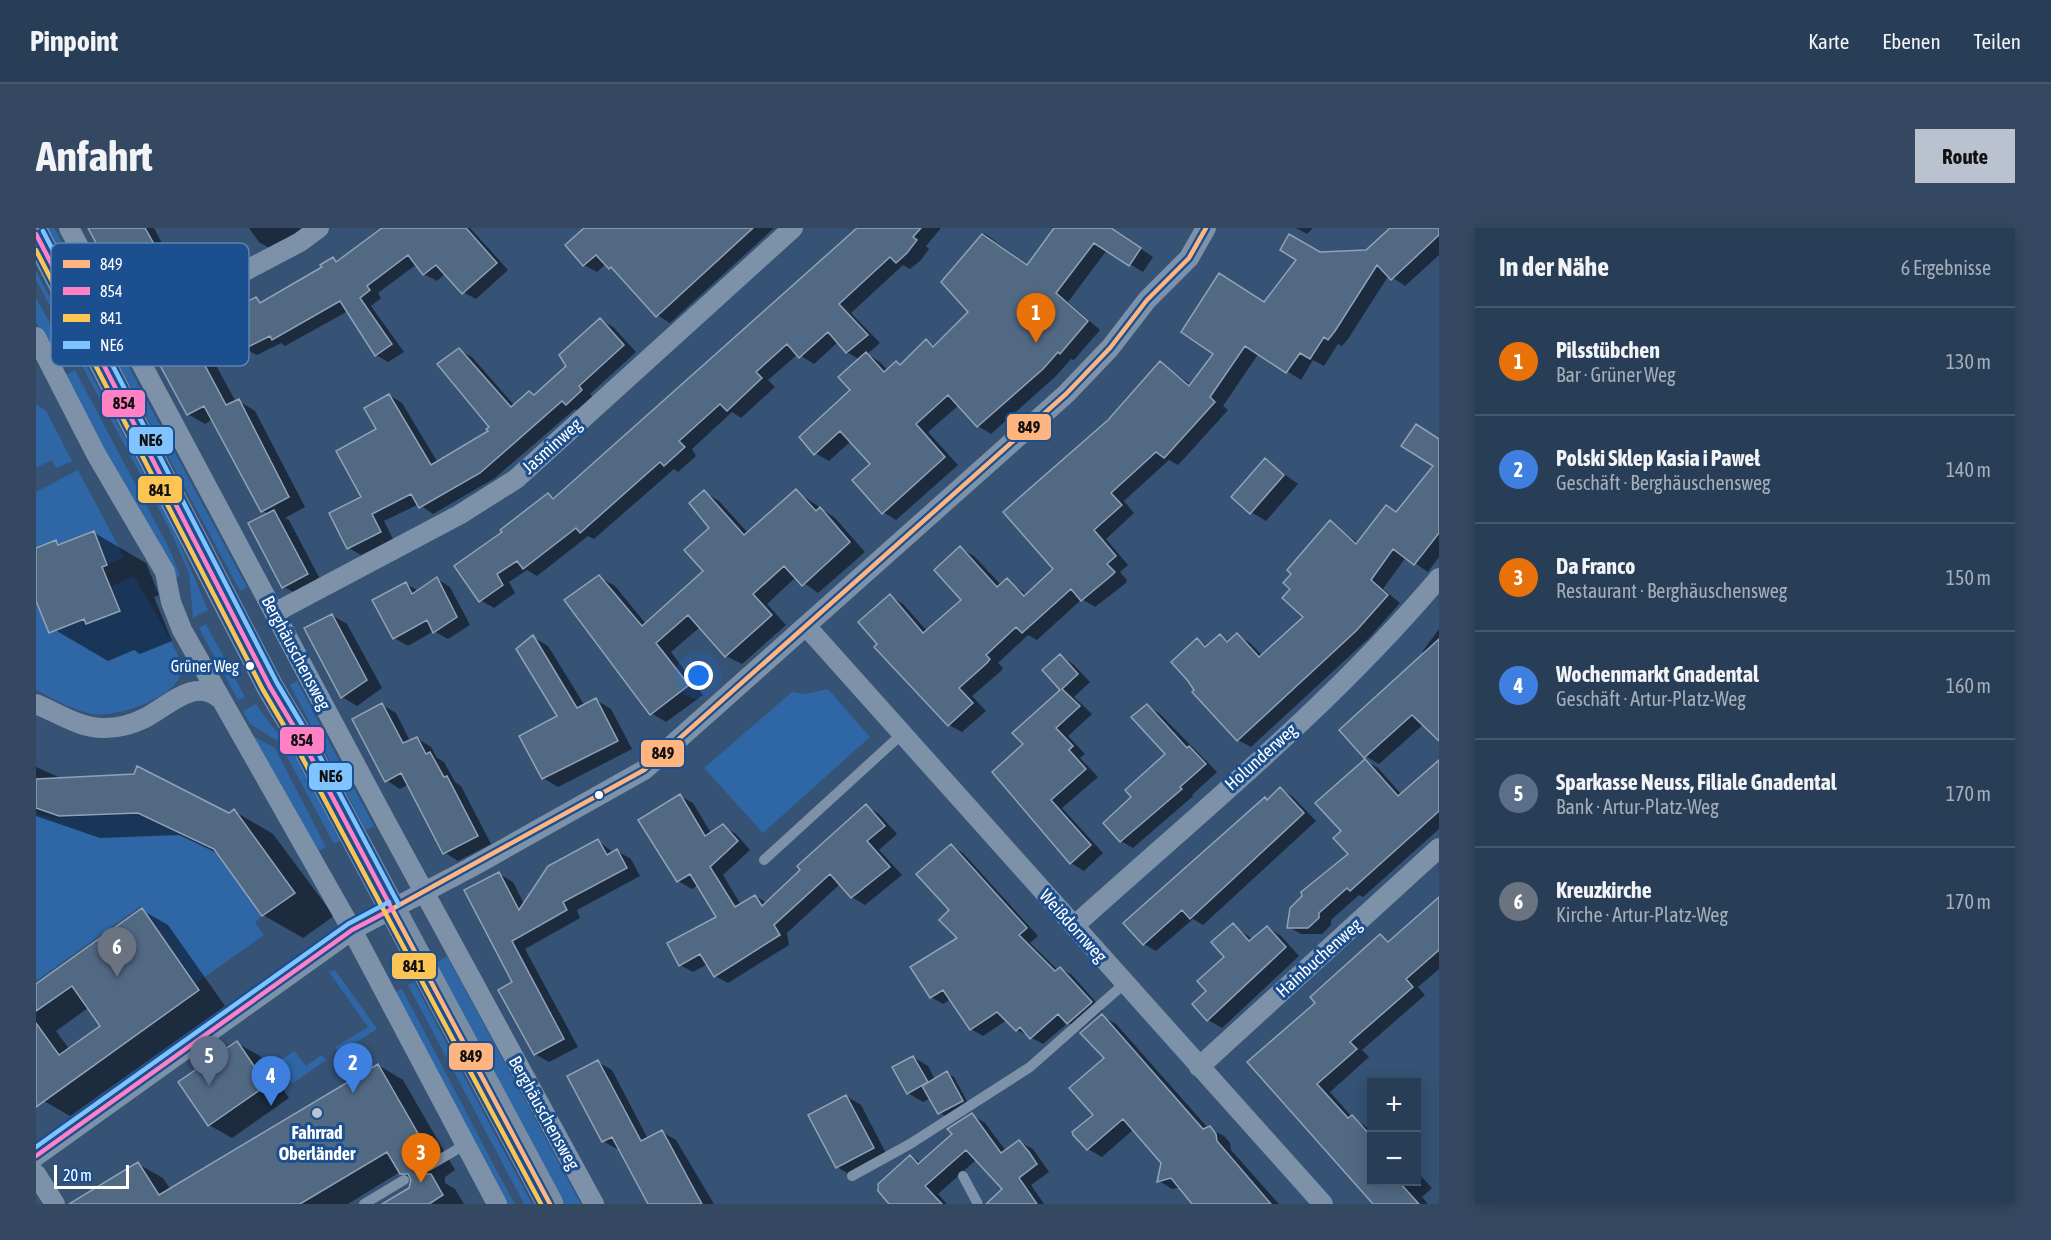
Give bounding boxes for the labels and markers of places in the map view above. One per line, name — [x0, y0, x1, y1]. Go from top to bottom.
pin: 1 — [1016, 294, 1056, 343]
place label: Grüner Weg — [171, 657, 239, 676]
marker: Grüner Weg — [244, 660, 256, 672]
unlabelled marker — [593, 789, 605, 801]
pin: 6 — [98, 928, 136, 977]
pin: 5 — [190, 1036, 228, 1086]
pin: 2 — [334, 1044, 372, 1093]
pin: 4 — [252, 1056, 290, 1106]
marker: Fahrrad Oberländer — [310, 1106, 324, 1120]
place label: Fahrrad Oberländer — [279, 1122, 356, 1164]
pin: 3 — [402, 1134, 440, 1183]

